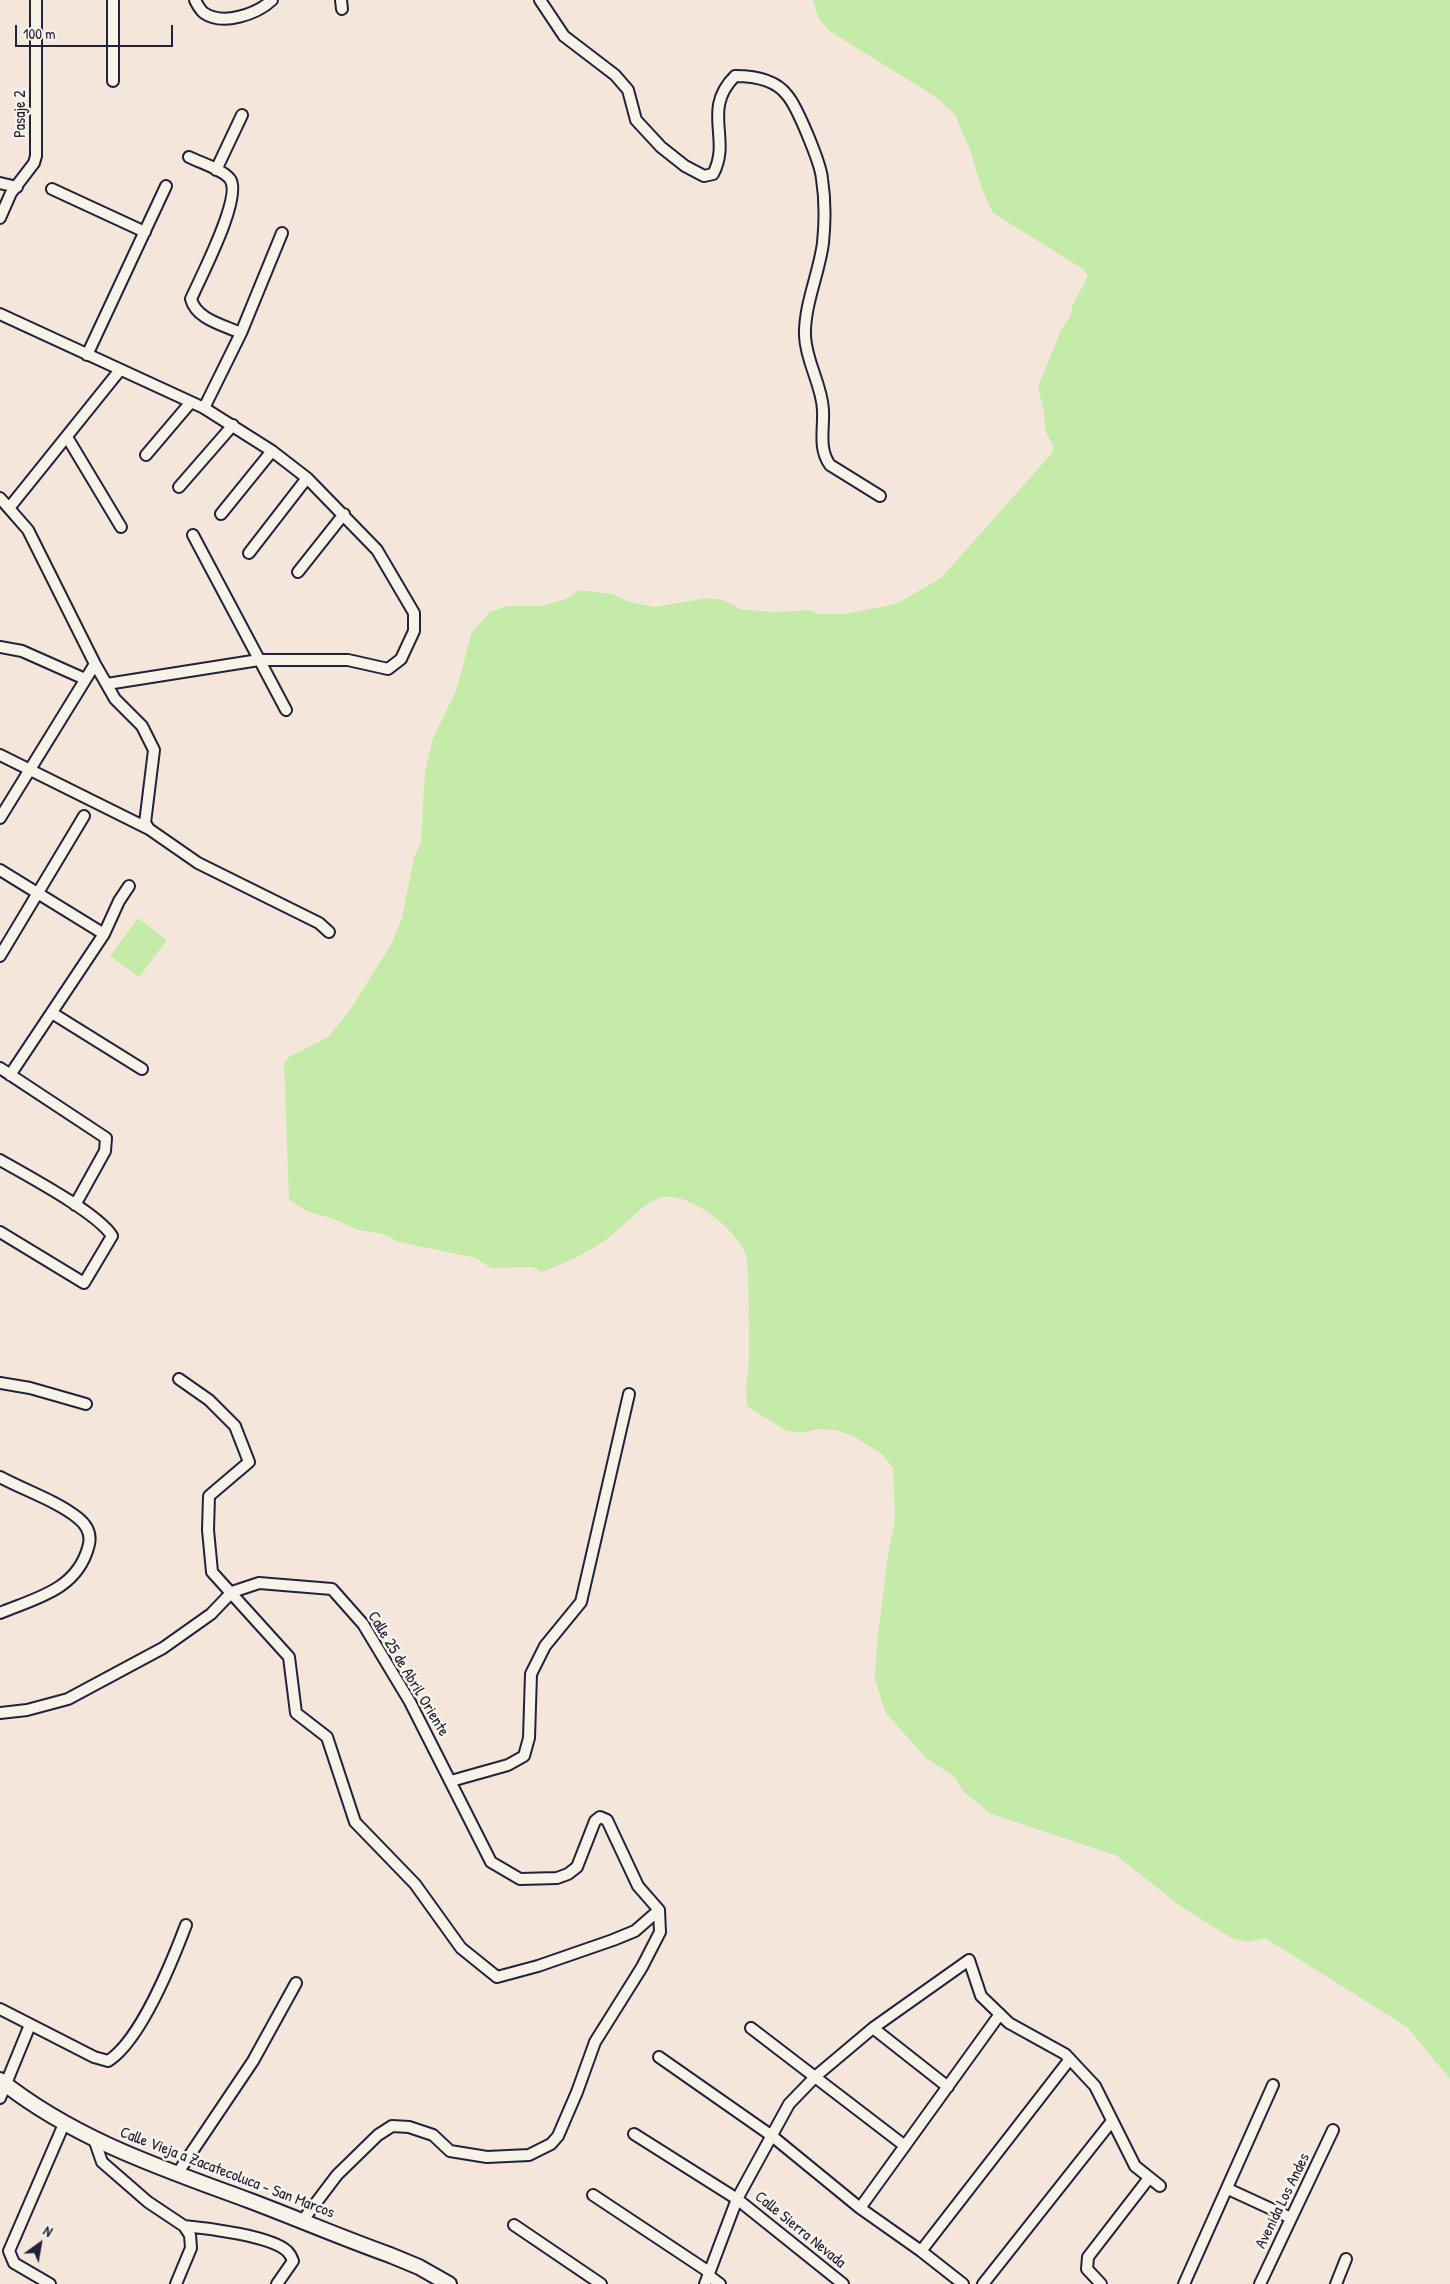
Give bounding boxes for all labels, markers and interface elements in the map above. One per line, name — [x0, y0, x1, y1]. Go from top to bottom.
scale bar — [18, 15, 175, 47]
text: 100 m — [23, 23, 56, 44]
street label: Pasaje 2 — [11, 90, 31, 138]
street label: Calle 25 de Abril Oriente — [363, 1608, 453, 1740]
street label: Calle Vieja a Zacatecoluca - San Marcos — [117, 2123, 337, 2223]
street label: Avenida Los Andes — [1252, 2150, 1314, 2252]
street label: Calle Sierra Nevada — [751, 2187, 849, 2273]
north arrow — [15, 2219, 65, 2269]
text: N — [40, 2221, 56, 2241]

